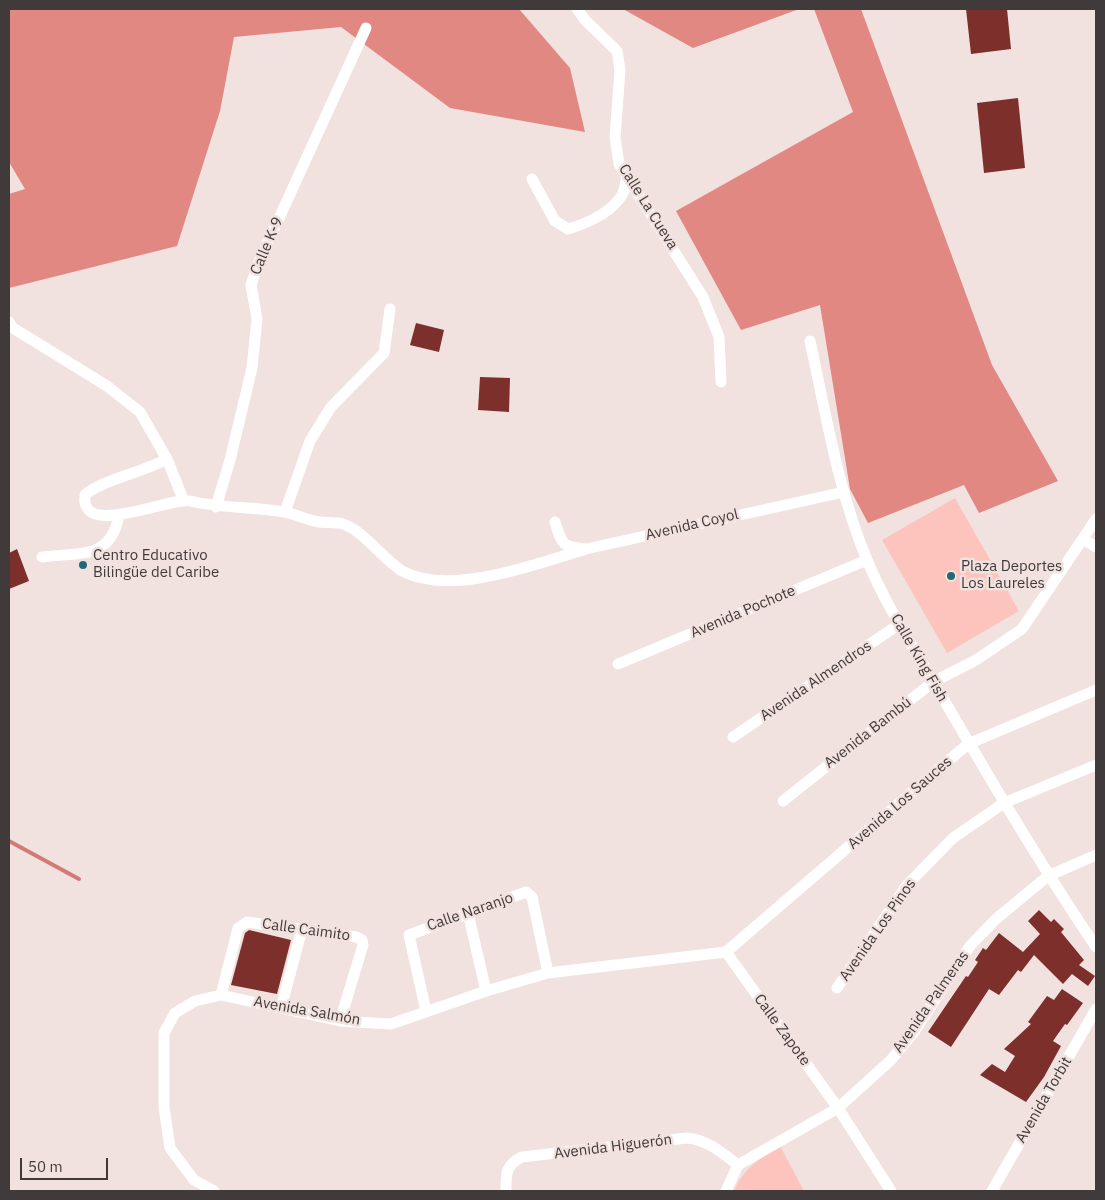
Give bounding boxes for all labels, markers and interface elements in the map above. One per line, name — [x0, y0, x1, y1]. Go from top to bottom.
street label: Calle La Cueva — [615, 161, 681, 253]
street label: Calle K-9 — [247, 214, 287, 278]
street label: Avenida Coyol — [644, 506, 740, 544]
place label: Centro Educativo Bilingüe del Caribe — [93, 547, 219, 582]
place label: Plaza Deportes Los Laureles — [961, 558, 1062, 593]
marker: Centro Educativo Bilingüe del Caribe — [77, 559, 89, 571]
marker: Plaza Deportes Los Laureles — [945, 570, 957, 582]
street label: Avenida Pochote — [688, 582, 798, 642]
street label: Calle King Fish — [887, 611, 951, 705]
street label: Avenida Almendros — [757, 637, 875, 725]
street label: Avenida Bambú — [821, 693, 915, 773]
street label: Avenida Los Sauces — [844, 753, 956, 853]
street label: Avenida Los Pinos — [836, 875, 920, 985]
street label: Calle Naranjo — [425, 889, 515, 935]
street label: Calle Caimito — [261, 915, 351, 945]
street label: Avenida Palmeras — [889, 948, 973, 1056]
street label: Calle Zapote — [750, 991, 814, 1069]
street label: Avenida Salmón — [252, 993, 362, 1029]
street label: Avenida Torbit — [1012, 1054, 1076, 1146]
street label: Avenida Higuerón — [553, 1131, 673, 1163]
scale bar — [22, 1148, 110, 1180]
text: 50 m — [28, 1157, 63, 1176]

